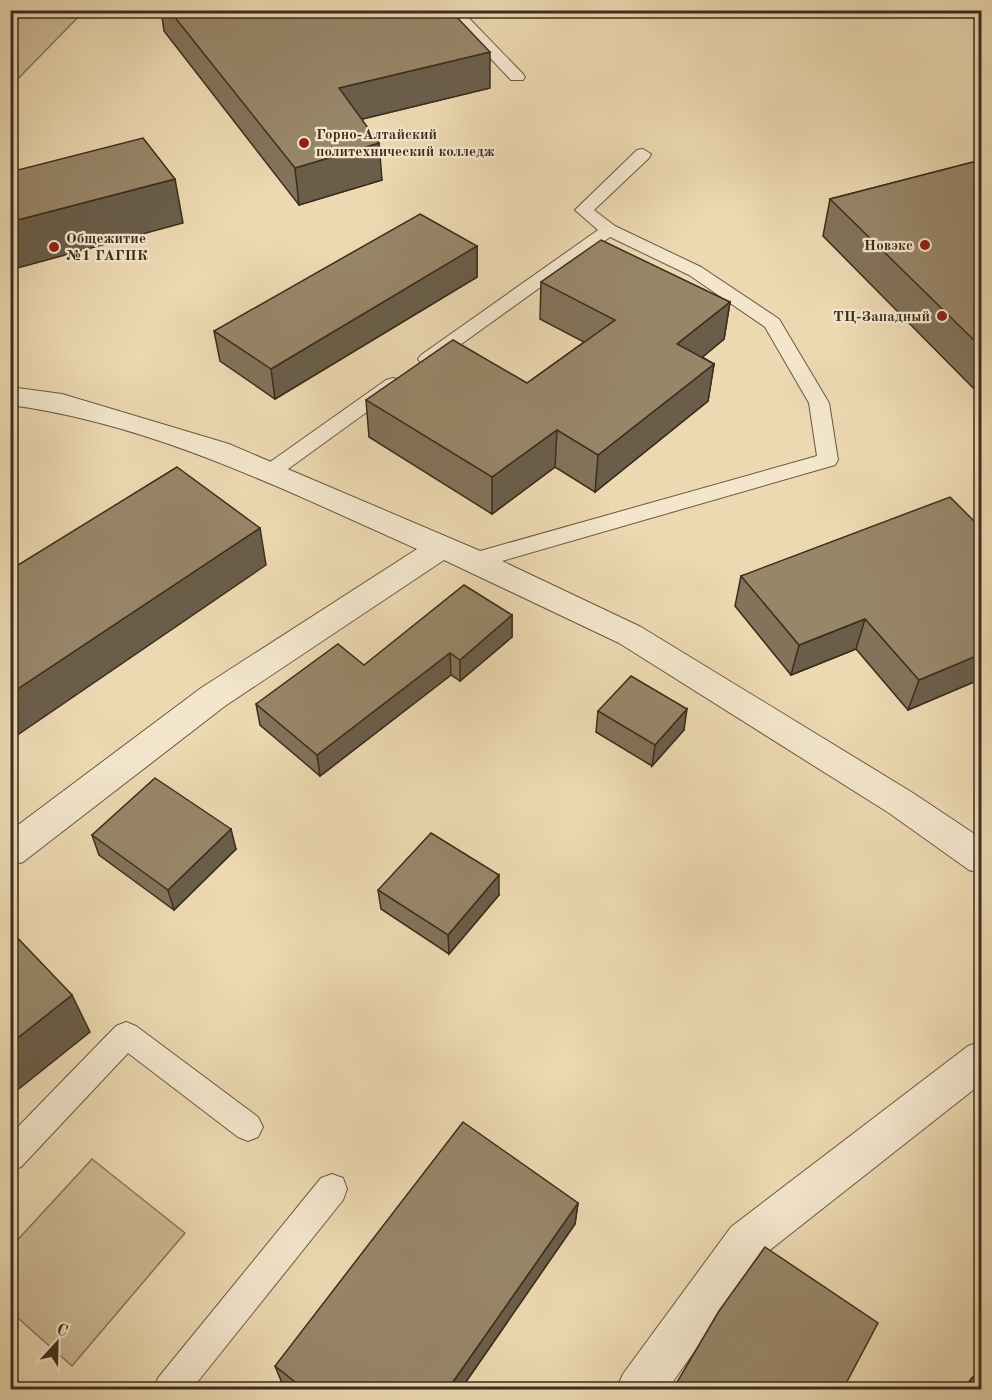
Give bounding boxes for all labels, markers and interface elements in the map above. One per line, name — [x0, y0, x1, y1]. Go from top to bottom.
place label: Горно-Алтайский политехнический колледж — [316, 128, 495, 160]
marker: Горно-Алтайский политехнический колледж — [297, 136, 311, 150]
place label: Общежитие №1 ГАГПК — [66, 232, 148, 264]
marker: Новэкс — [918, 238, 932, 252]
place label: Новэкс — [864, 239, 913, 254]
marker: Общежитие №1 ГАГПК — [47, 240, 61, 254]
marker: ТЦ-Западный — [935, 309, 949, 323]
place label: ТЦ-Западный — [833, 310, 930, 325]
north arrow — [27, 1313, 87, 1373]
text: С — [54, 1322, 70, 1340]

